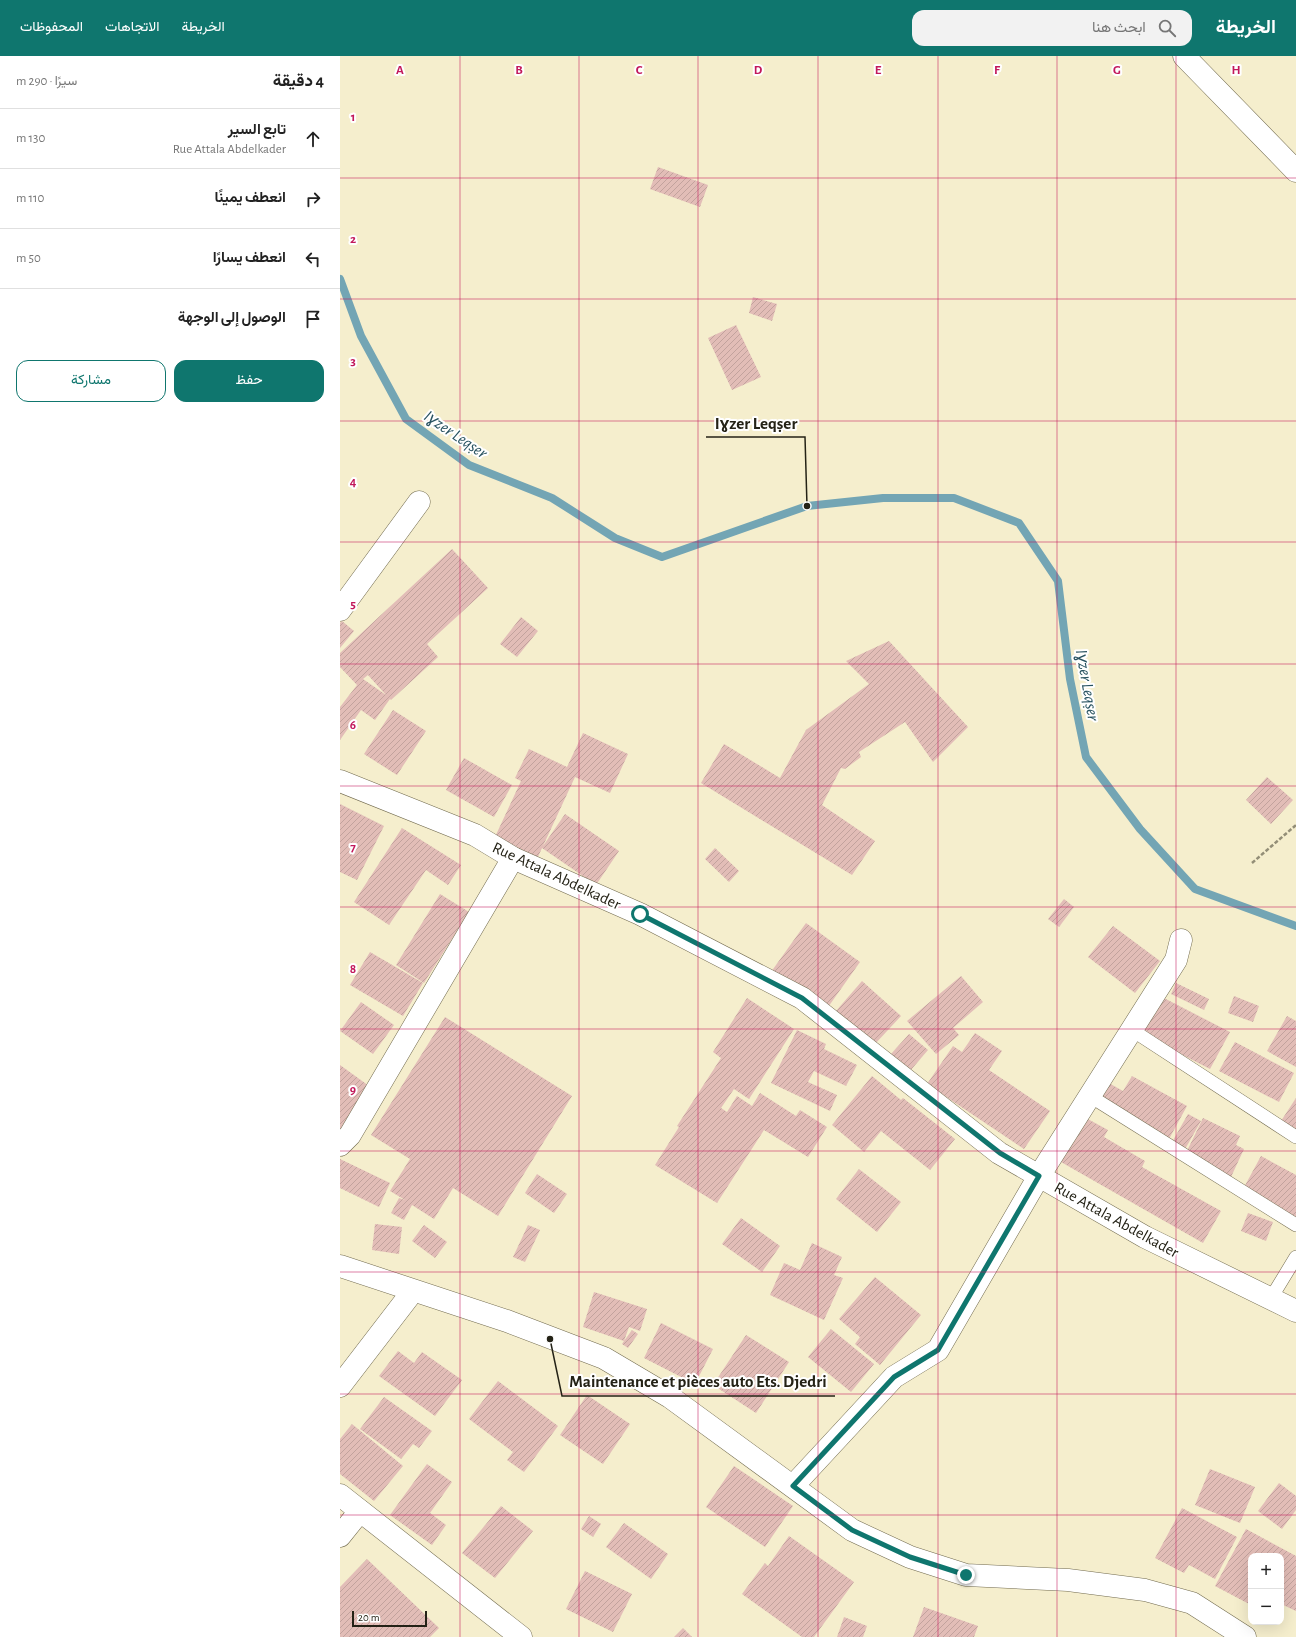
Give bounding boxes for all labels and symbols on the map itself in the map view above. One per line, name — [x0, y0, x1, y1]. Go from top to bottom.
text: A — [396, 64, 404, 77]
text: B — [515, 64, 523, 77]
text: C — [636, 64, 643, 77]
text: D — [754, 64, 763, 77]
text: E — [875, 64, 882, 77]
text: F — [994, 64, 1001, 77]
text: G — [1113, 64, 1121, 77]
text: H — [1231, 64, 1241, 77]
text: 1 — [351, 111, 355, 124]
text: 2 — [350, 233, 356, 246]
text: 3 — [350, 355, 356, 368]
water label: Iɣzer Leqṣer — [421, 407, 491, 463]
callout: Iɣzer Leqṣer — [706, 408, 805, 437]
text: Iɣzer Leqṣer — [715, 415, 797, 432]
text: 4 — [350, 476, 357, 489]
text: 5 — [350, 598, 356, 611]
water label: Iɣzer Leqṣer — [1072, 648, 1102, 723]
text: 6 — [350, 719, 356, 732]
street label: Rue Attala Abdelkader — [490, 839, 624, 913]
text: 7 — [350, 841, 356, 854]
route start — [631, 905, 649, 923]
text: 8 — [350, 963, 356, 976]
text: 9 — [350, 1084, 356, 1097]
street label: Rue Attala Abdelkader — [1052, 1179, 1182, 1261]
callout: Maintenance et pièces auto Ets. Djedri — [562, 1367, 835, 1396]
text: Maintenance et pièces auto Ets. Djedri — [569, 1373, 827, 1391]
route end — [957, 1566, 975, 1584]
scale bar — [352, 1609, 427, 1628]

